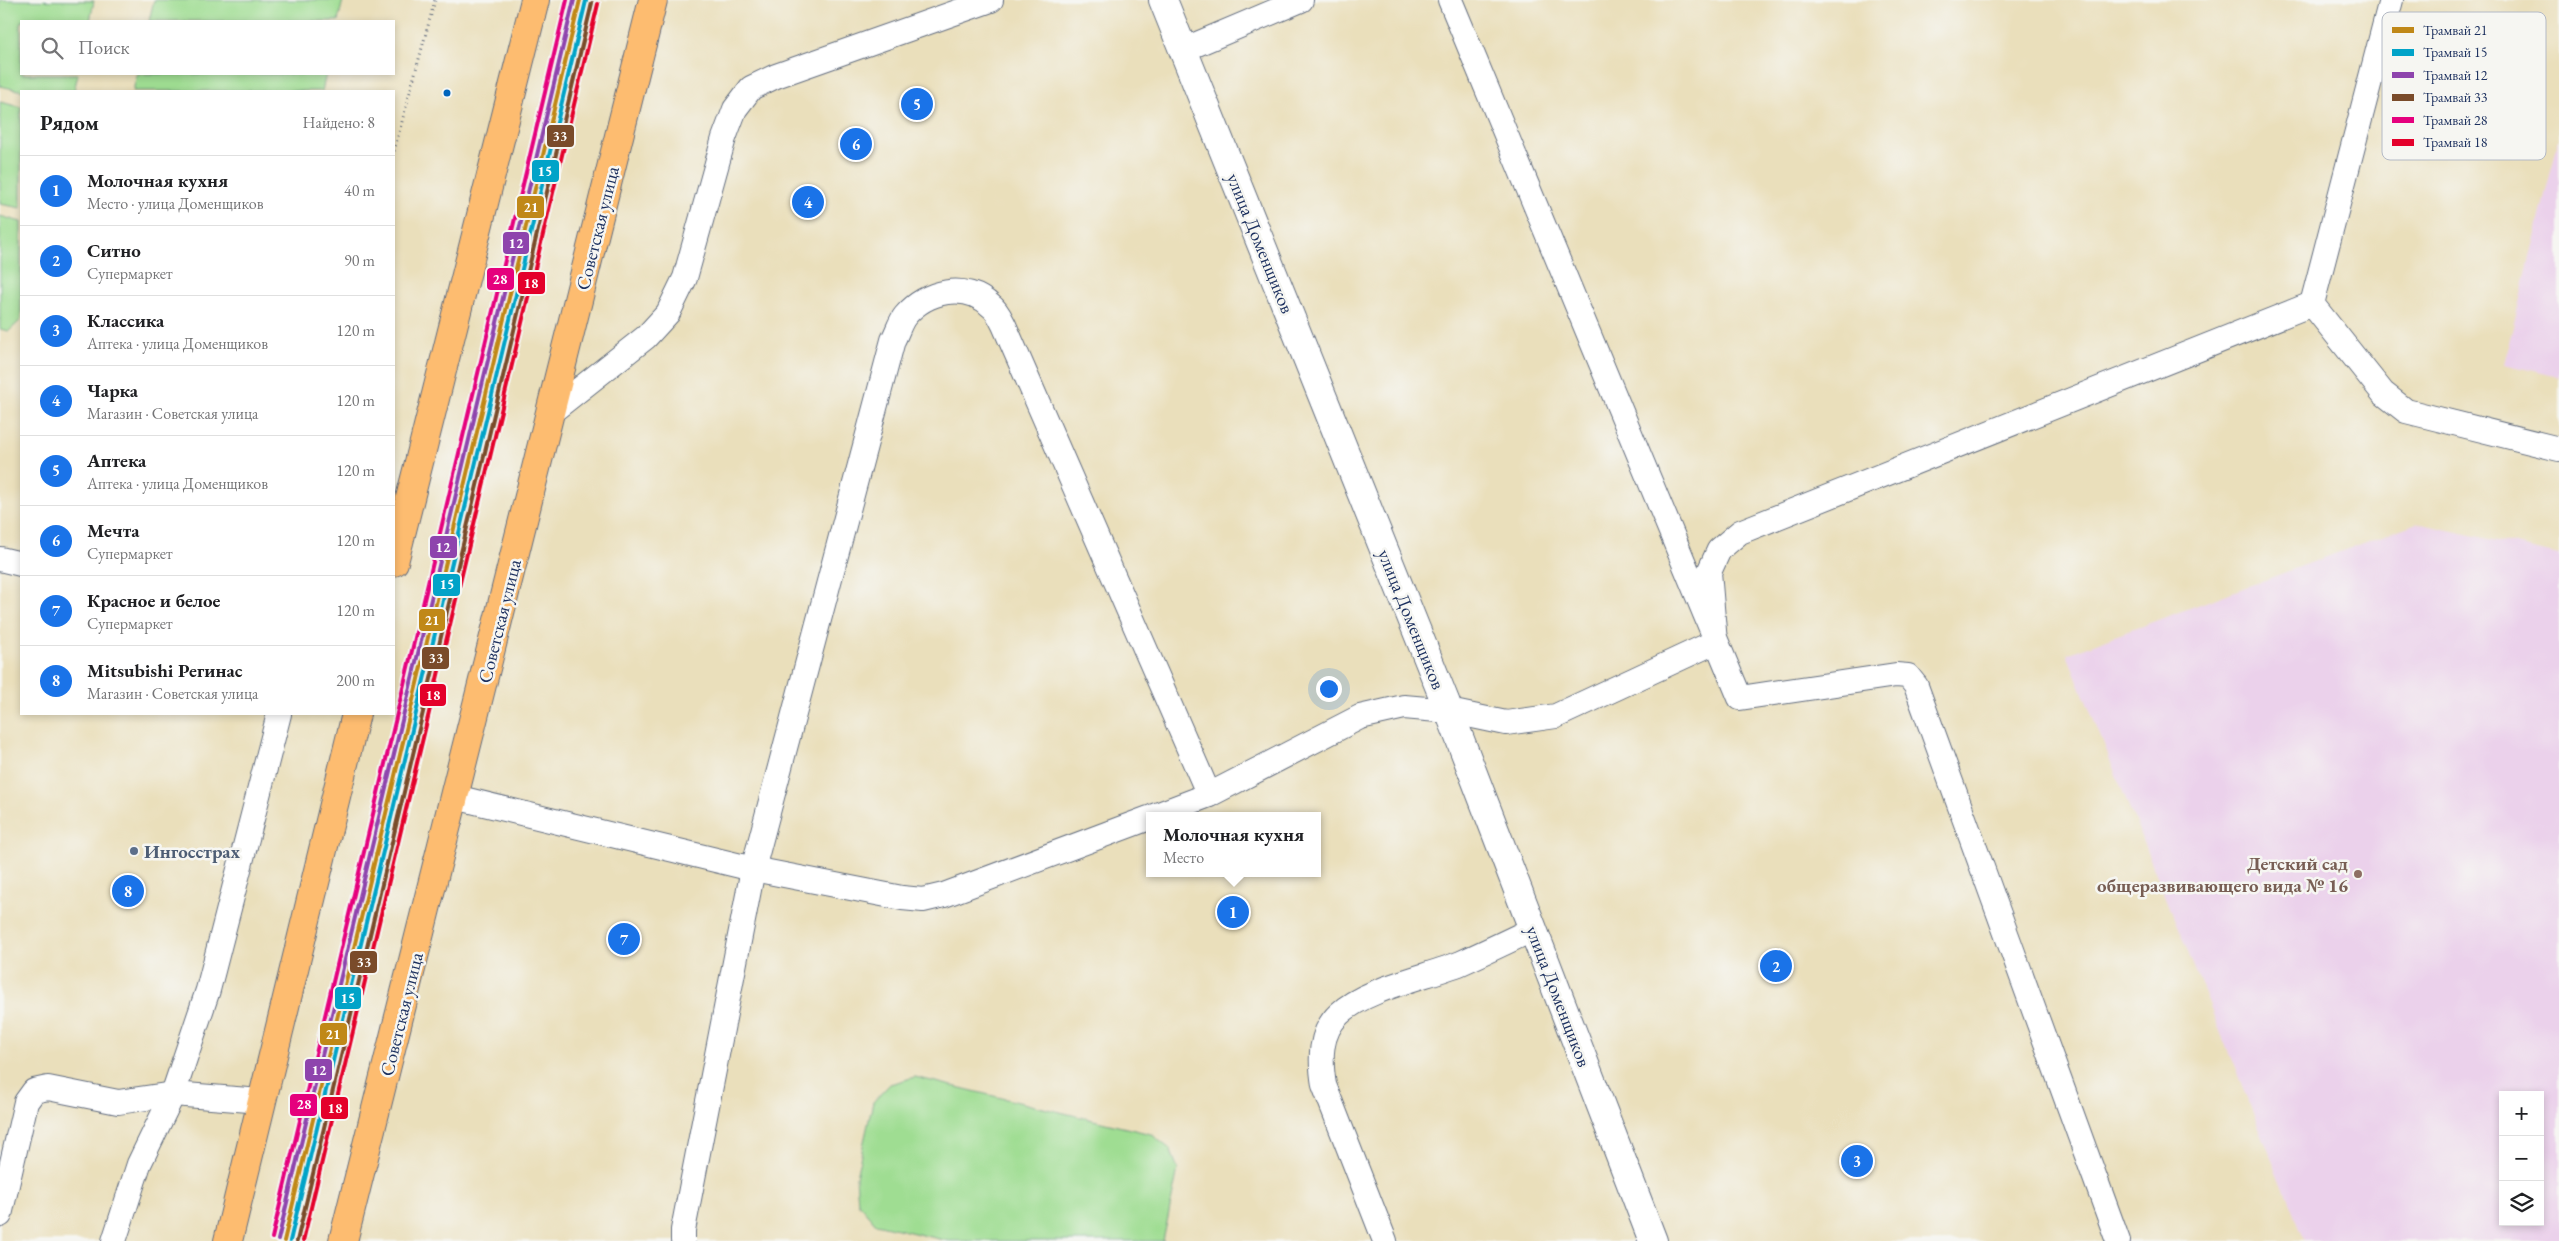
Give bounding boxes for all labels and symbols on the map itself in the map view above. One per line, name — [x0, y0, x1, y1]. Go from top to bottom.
legend — [2382, 12, 2546, 160]
text: Трамвай 21 — [2423, 21, 2487, 39]
text: Трамвай 15 — [2423, 43, 2487, 61]
text: Трамвай 12 — [2423, 66, 2488, 84]
pin: 5 — [901, 85, 933, 123]
unlabelled marker — [442, 88, 452, 98]
text: Трамвай 33 — [2423, 88, 2488, 106]
text: Трамвай 28 — [2423, 111, 2488, 129]
line badge: 33 — [546, 124, 575, 148]
pin: 6 — [840, 125, 872, 163]
text: 33 — [553, 127, 567, 145]
text: Трамвай 18 — [2423, 133, 2488, 151]
line badge: 15 — [531, 159, 560, 183]
text: 15 — [538, 162, 552, 180]
street label: Советская улица — [570, 163, 625, 293]
street label: улица Доменщиков — [1221, 169, 1300, 317]
pin: 4 — [792, 183, 824, 221]
line badge: 21 — [516, 195, 545, 219]
text: 21 — [524, 198, 538, 216]
line badge: 12 — [502, 231, 530, 255]
text: 12 — [509, 234, 524, 252]
line badge: 28 — [486, 267, 515, 291]
text: 28 — [493, 270, 507, 288]
line badge: 18 — [517, 271, 546, 295]
text: 18 — [524, 274, 538, 292]
line badge: 12 — [429, 535, 458, 559]
text: 12 — [436, 538, 451, 556]
street label: улица Доменщиков — [1372, 545, 1451, 693]
street label: Советская улица — [472, 556, 527, 686]
line badge: 15 — [432, 573, 461, 597]
text: 15 — [440, 575, 454, 593]
line badge: 21 — [418, 608, 446, 632]
text: 21 — [425, 611, 439, 629]
line badge: 33 — [421, 646, 450, 670]
text: 33 — [429, 649, 443, 667]
your location — [1316, 676, 1342, 702]
line badge: 18 — [419, 683, 447, 707]
text: 18 — [426, 686, 440, 704]
place label: Ингосстрах — [144, 839, 241, 864]
marker: Ингосстрах — [128, 845, 140, 857]
place label: Детский сад общеразвивающего вида № 16 — [2097, 851, 2348, 898]
marker: Детский сад общеразвивающего вида № 16 — [2352, 868, 2364, 880]
pin: 8 — [112, 872, 144, 910]
pin: 1 — [1217, 893, 1249, 931]
pin: 7 — [608, 920, 640, 958]
street label: улица Доменщиков — [1520, 922, 1597, 1070]
pin: 2 — [1760, 947, 1792, 985]
street label: Советская улица — [374, 949, 429, 1079]
line badge: 33 — [349, 950, 378, 974]
text: 33 — [357, 953, 371, 971]
line badge: 15 — [334, 986, 362, 1010]
text: 15 — [341, 989, 355, 1007]
line badge: 21 — [319, 1022, 348, 1046]
text: 21 — [326, 1025, 340, 1043]
line badge: 12 — [304, 1058, 333, 1082]
text: 12 — [312, 1061, 327, 1079]
line badge: 28 — [289, 1093, 318, 1117]
text: 28 — [297, 1095, 311, 1113]
line badge: 18 — [320, 1096, 349, 1120]
text: 18 — [328, 1099, 342, 1117]
pin: 3 — [1841, 1142, 1873, 1180]

